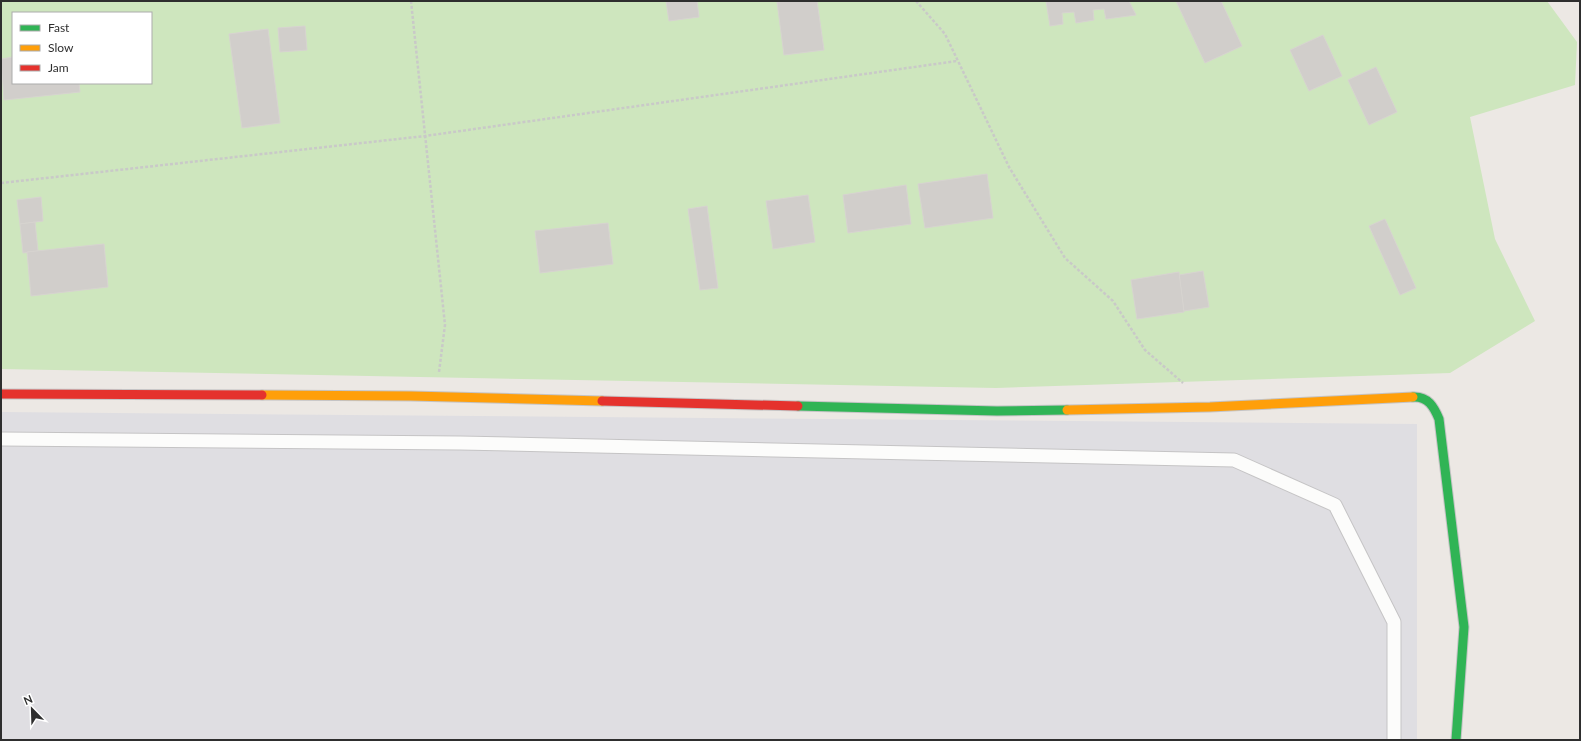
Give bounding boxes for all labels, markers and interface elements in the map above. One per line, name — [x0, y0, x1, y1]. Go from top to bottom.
legend — [12, 12, 152, 84]
text: Fast — [48, 20, 70, 35]
text: Slow — [48, 40, 74, 55]
text: Jam — [48, 60, 69, 75]
north arrow — [12, 689, 52, 729]
text: N — [21, 692, 34, 707]

